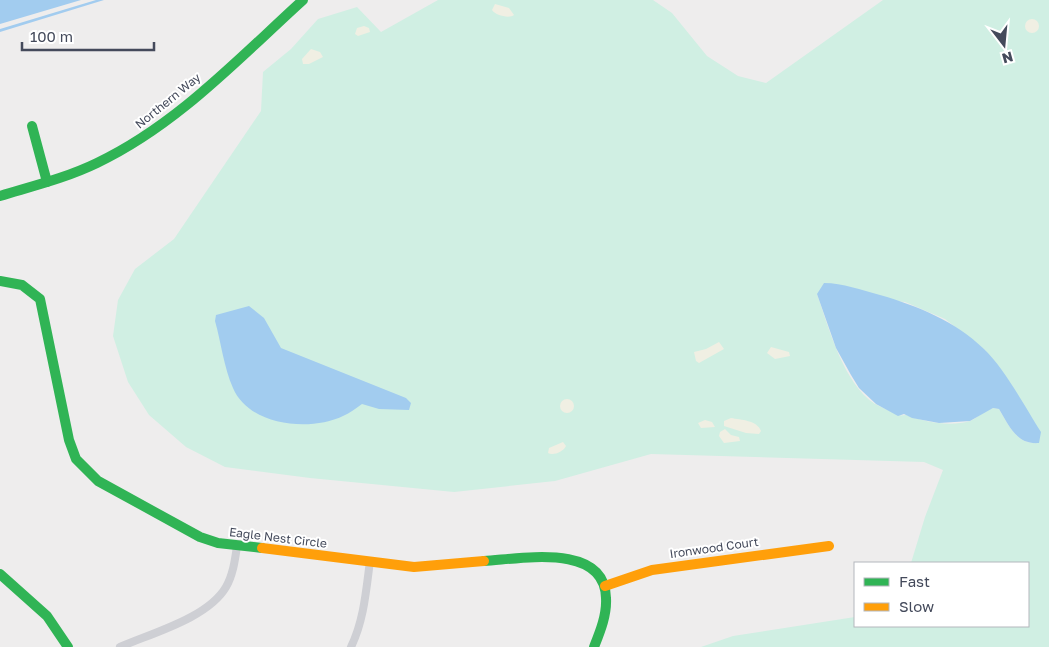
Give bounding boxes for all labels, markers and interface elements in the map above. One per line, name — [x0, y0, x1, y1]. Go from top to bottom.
scale bar — [22, 20, 155, 52]
north arrow — [979, 20, 1029, 70]
text: 100 m — [30, 27, 73, 45]
text: N — [1000, 48, 1015, 68]
street label: Northern Way — [132, 70, 204, 132]
street label: Eagle Nest Circle — [228, 524, 328, 551]
street label: Ironwood Court — [669, 534, 759, 561]
legend — [854, 562, 1029, 627]
text: Fast — [899, 572, 930, 590]
text: Slow — [899, 597, 934, 615]

